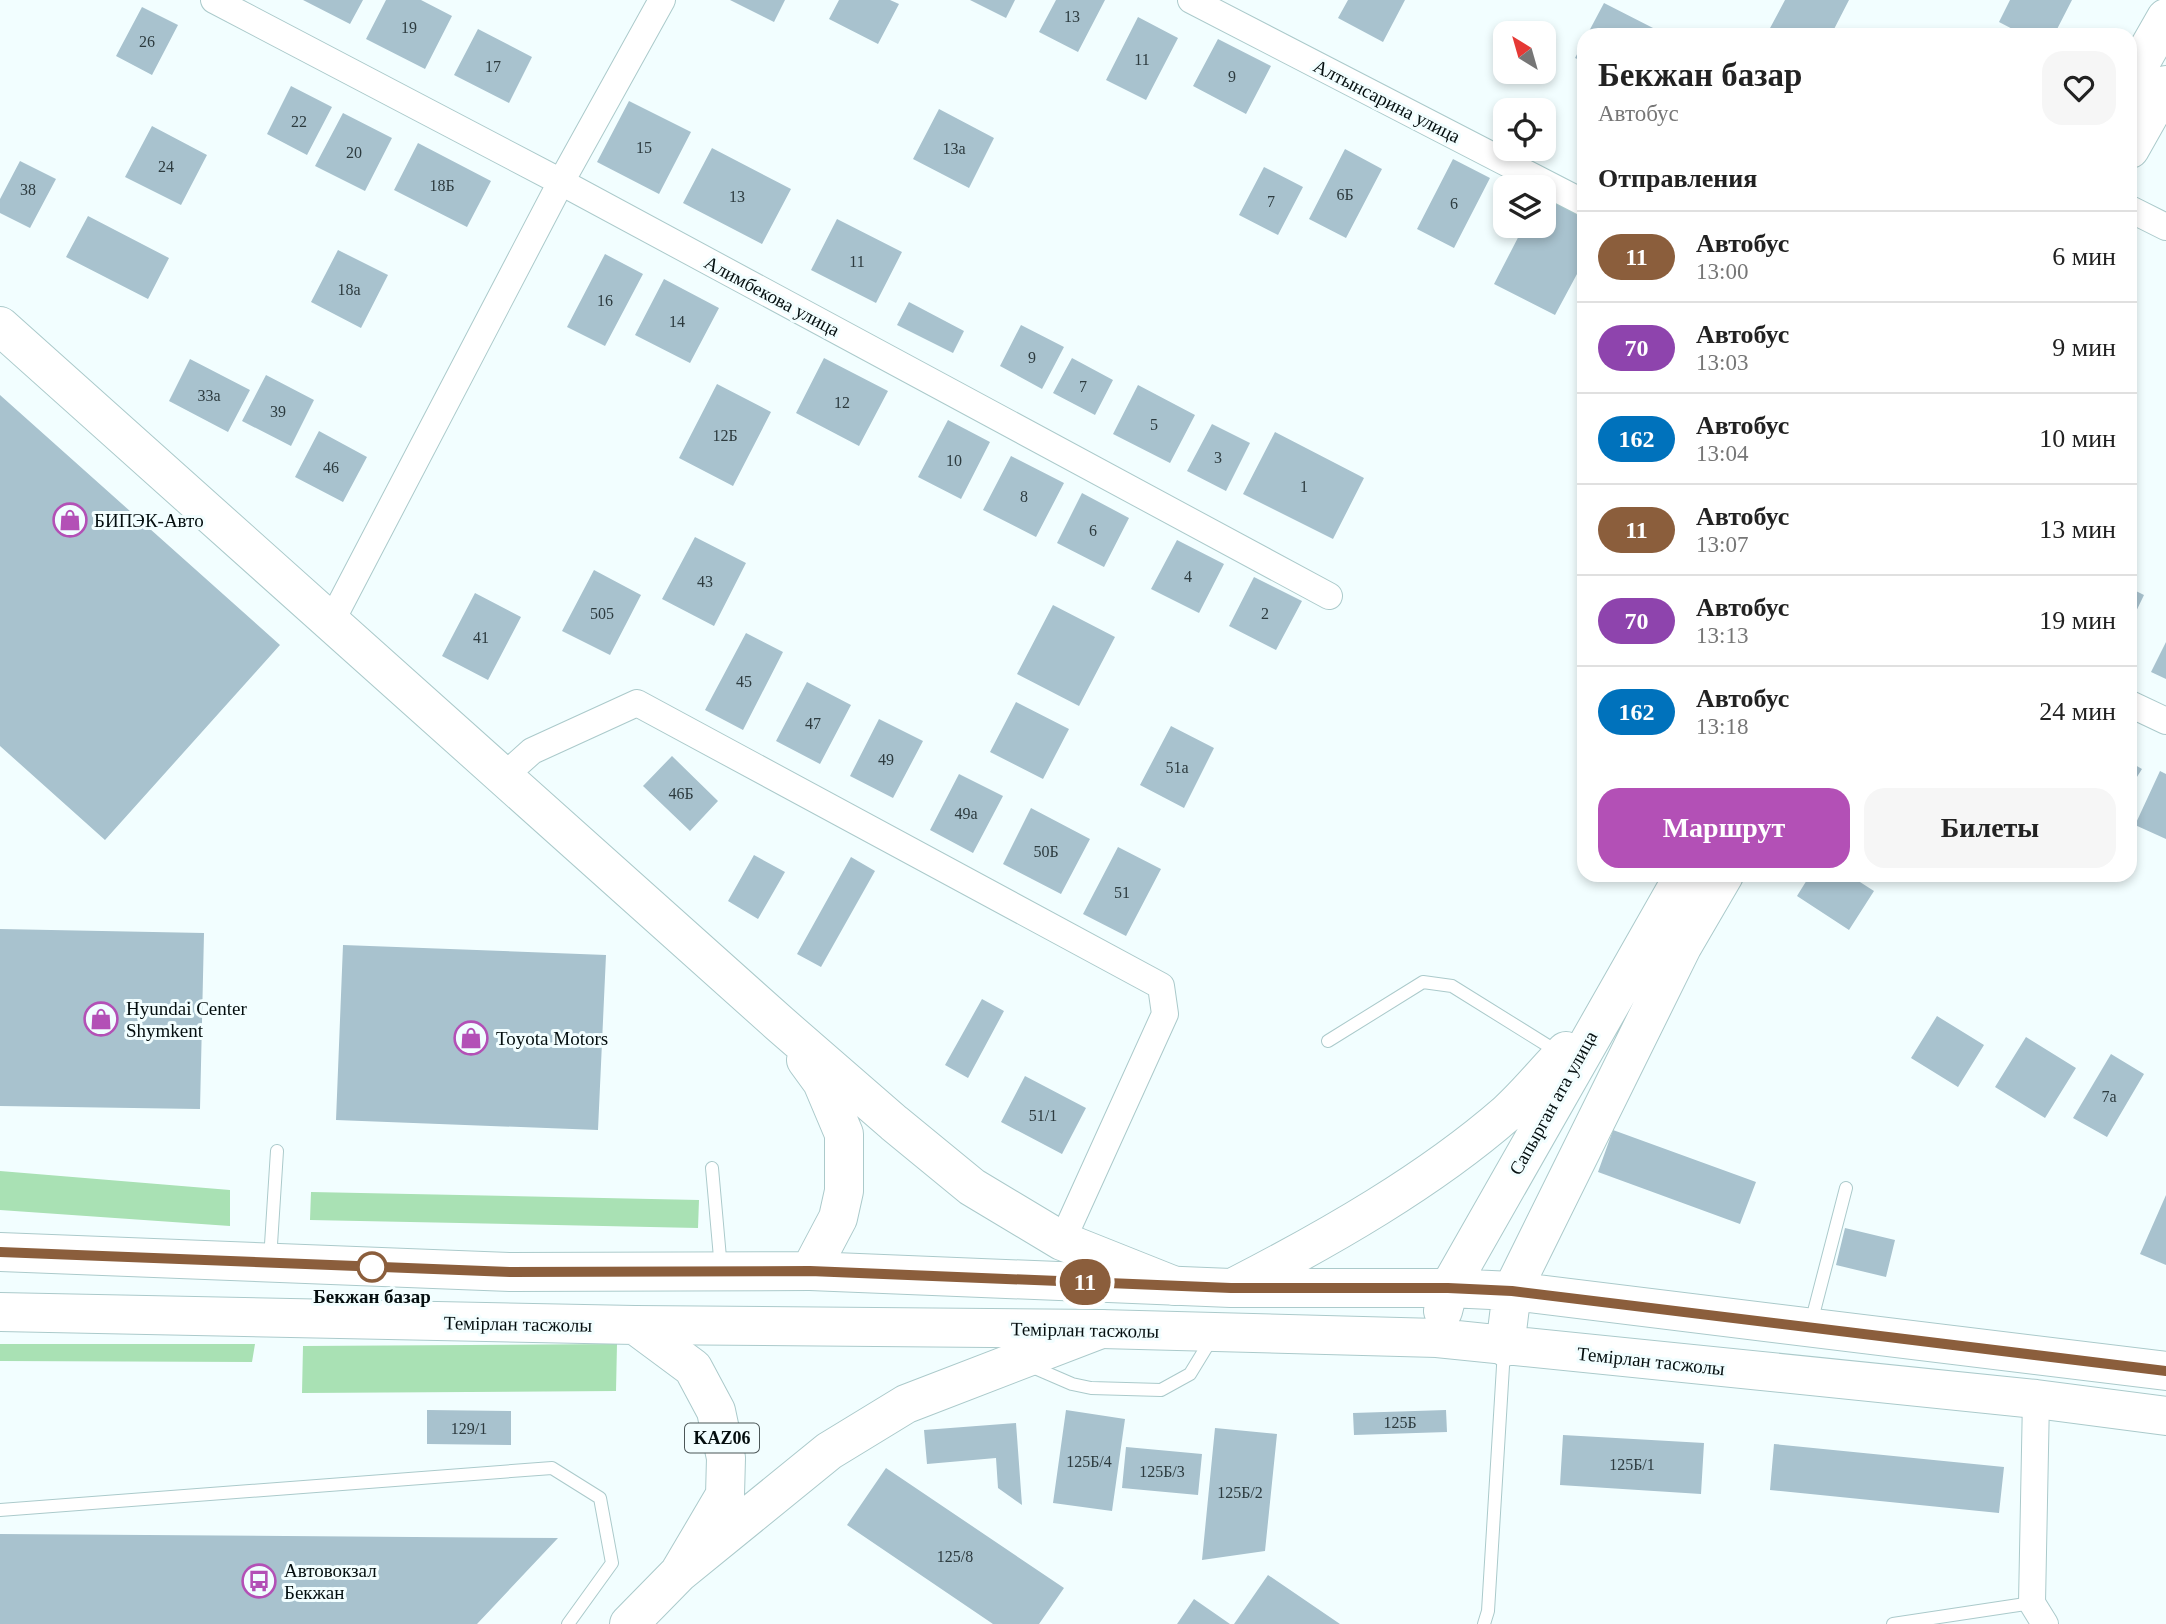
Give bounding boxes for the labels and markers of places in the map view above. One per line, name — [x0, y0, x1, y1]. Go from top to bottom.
shop icon: БИПЭК-Авто — [51, 501, 89, 539]
place label: БИПЭК-Авто — [94, 510, 204, 531]
place label: Hyundai Center Shymkent — [126, 998, 248, 1041]
shop icon: Hyundai Center Shymkent — [82, 1000, 120, 1038]
shop icon: Toyota Motors — [452, 1019, 490, 1057]
place label: Toyota Motors — [496, 1028, 608, 1049]
marker: Бекжан базар — [357, 1252, 387, 1282]
place label: Бекжан базар — [313, 1286, 431, 1307]
place label: Автовокзал Бекжан — [284, 1560, 377, 1603]
bus stop icon: Автовокзал Бекжан — [240, 1562, 278, 1600]

